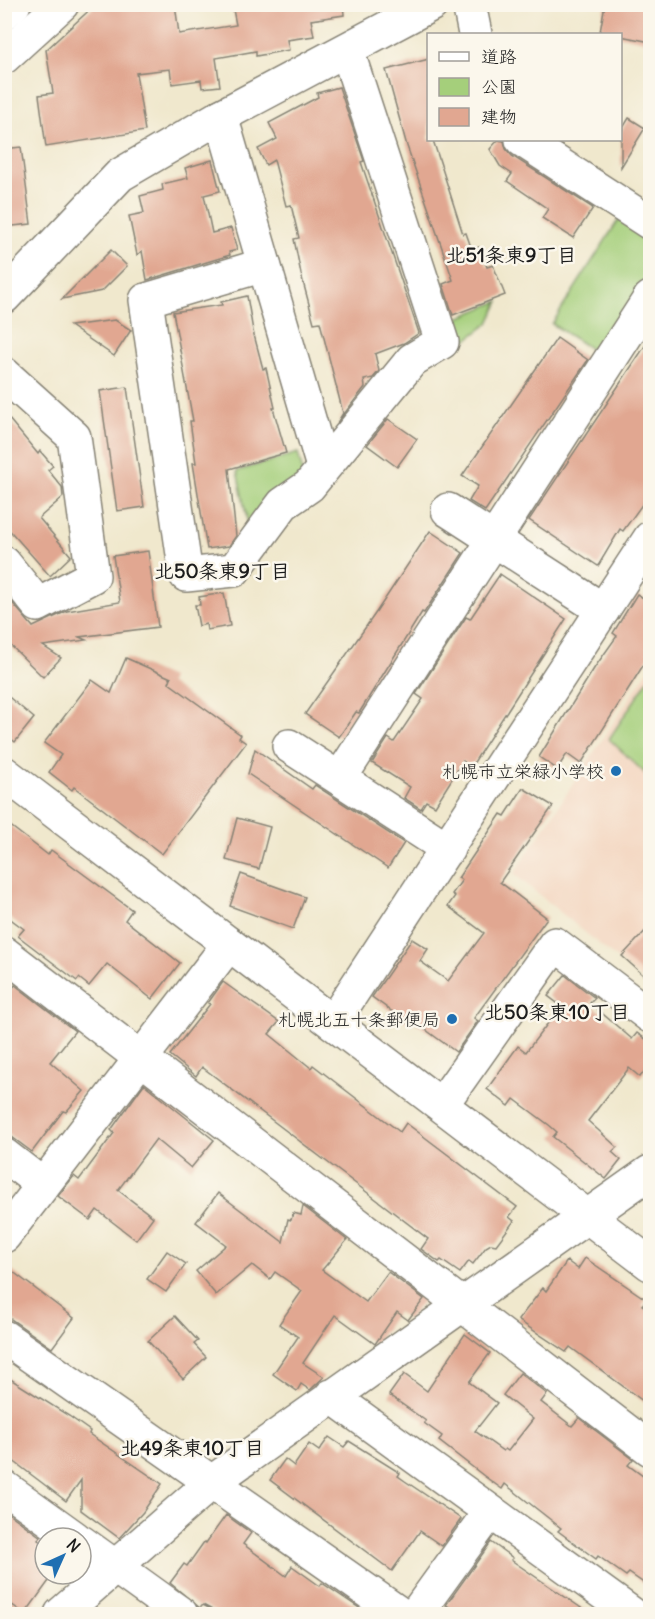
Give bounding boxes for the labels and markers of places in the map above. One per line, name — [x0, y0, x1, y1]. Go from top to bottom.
place label: 札幌市立栄緑小学校 — [442, 760, 604, 783]
marker: 札幌市立栄緑小学校 — [609, 764, 623, 778]
place label: 札幌北五十条郵便局 — [278, 1008, 440, 1031]
marker: 札幌北五十条郵便局 — [445, 1012, 459, 1026]

